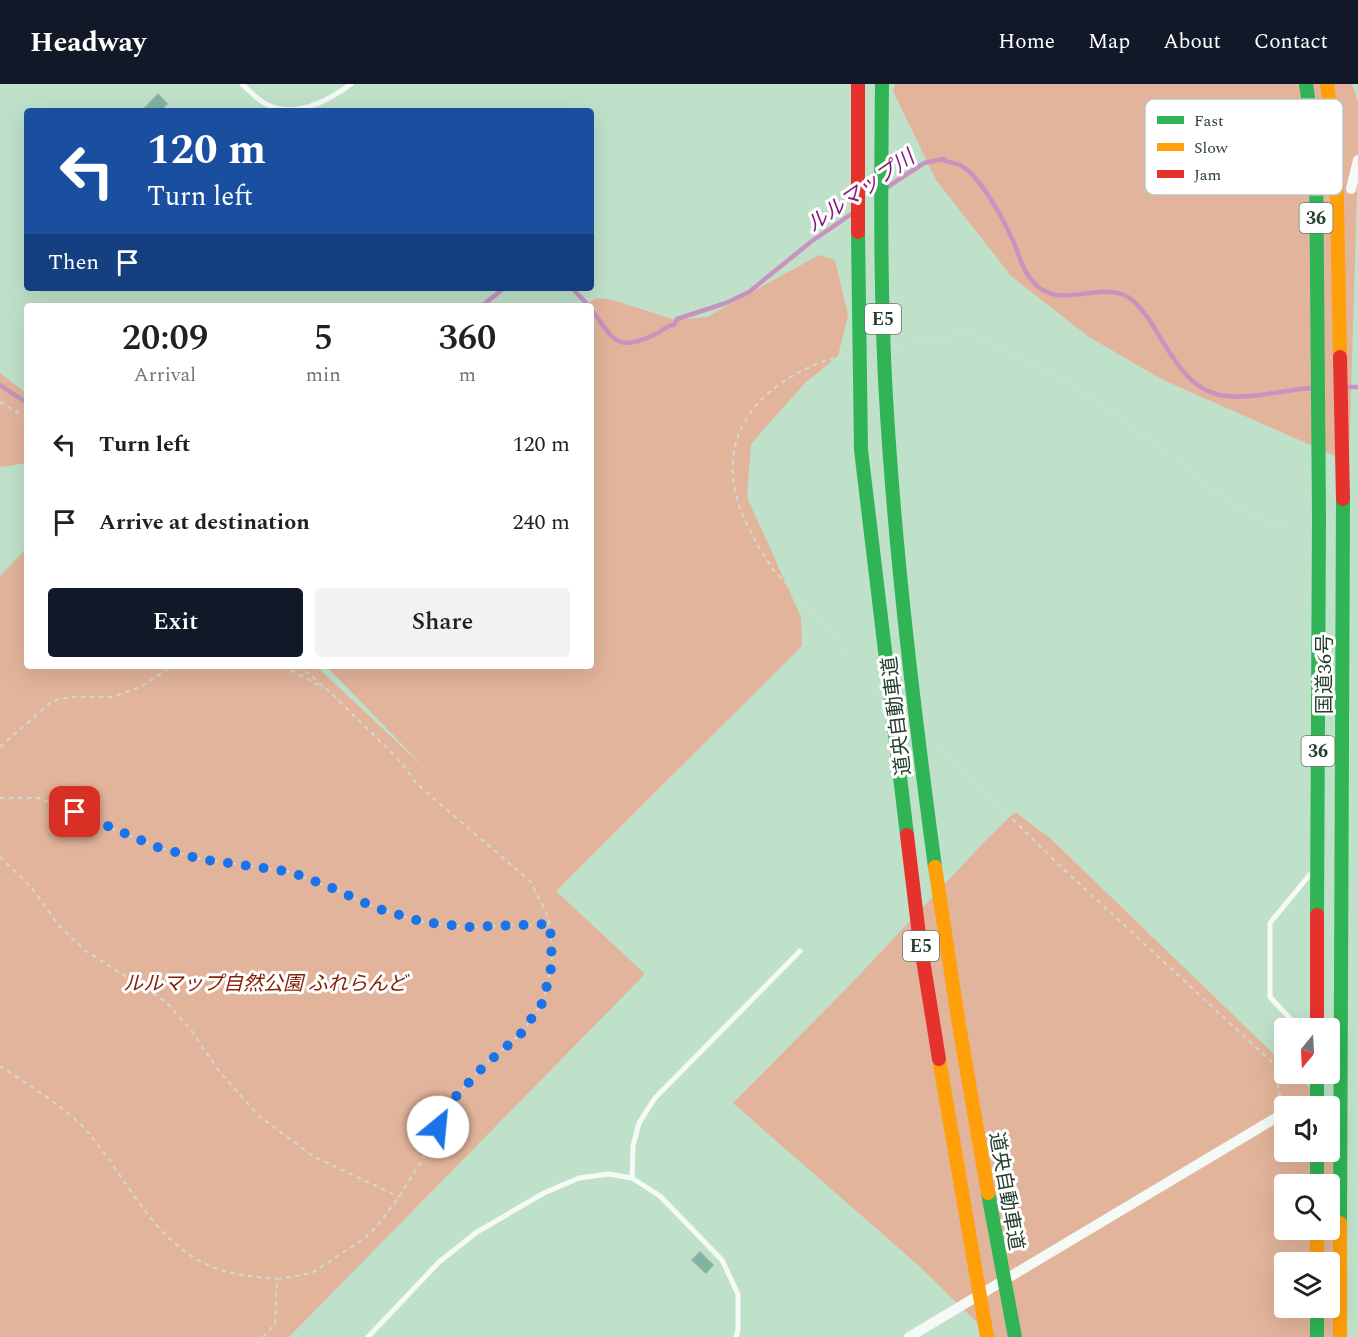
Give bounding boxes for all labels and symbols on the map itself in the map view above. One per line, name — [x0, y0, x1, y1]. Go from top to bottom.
legend — [1145, 99, 1343, 195]
text: Fast — [1194, 109, 1224, 133]
text: Slow — [1194, 136, 1229, 160]
water label: ルルマップ川 — [800, 141, 923, 241]
text: Jam — [1194, 163, 1222, 187]
road number: 36 — [1300, 203, 1332, 233]
road number: E5 — [865, 304, 901, 334]
street label: 国道36号 — [1310, 634, 1340, 714]
street label: 道央自動車道 — [875, 654, 919, 777]
road number: 36 — [1302, 736, 1334, 766]
pin — [49, 786, 100, 837]
road number: E5 — [903, 931, 939, 961]
park label: ルルマップ自然公園 ふれらんど — [123, 969, 410, 999]
north arrow — [1274, 1018, 1340, 1084]
position arrow — [406, 1095, 470, 1159]
street label: 道央自動車道 — [981, 1129, 1031, 1253]

